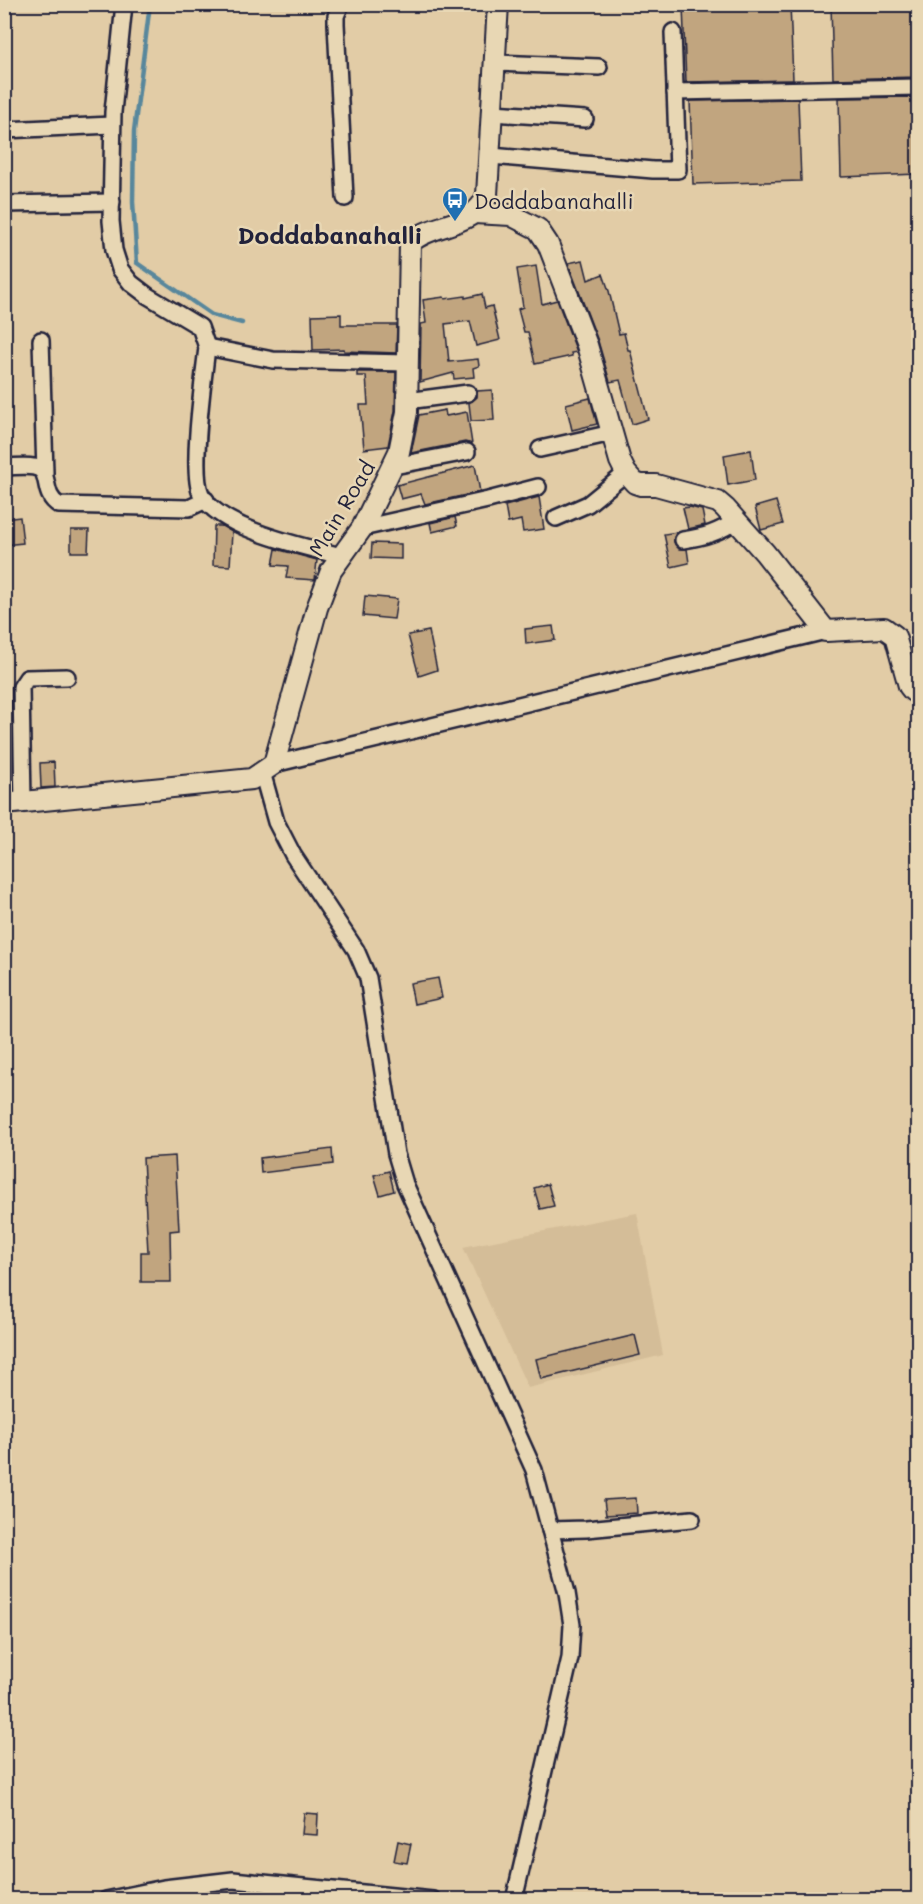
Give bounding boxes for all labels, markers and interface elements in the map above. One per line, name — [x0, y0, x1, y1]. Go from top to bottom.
bus stop icon: Doddabanahalli — [440, 185, 470, 223]
place label: Doddabanahalli — [474, 187, 634, 214]
district label: Doddabanahalli — [237, 219, 423, 250]
street label: Main Road — [302, 455, 380, 561]

